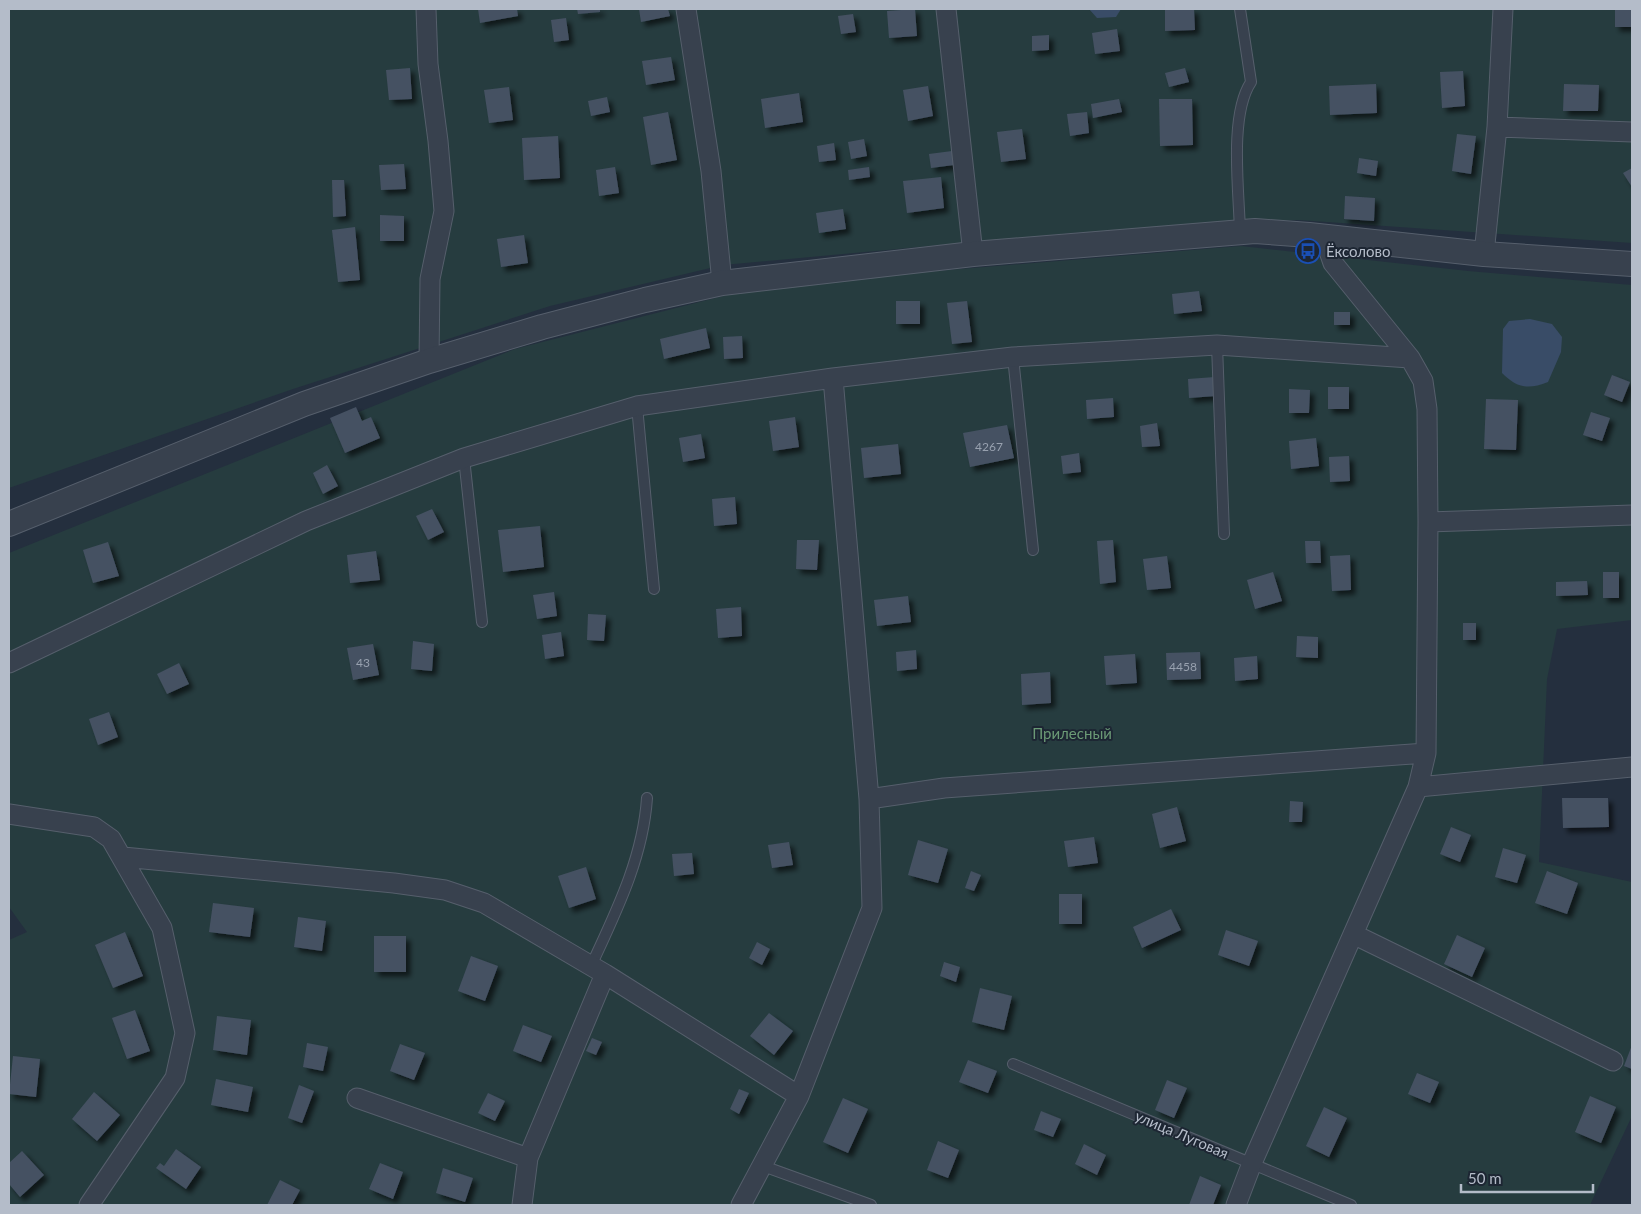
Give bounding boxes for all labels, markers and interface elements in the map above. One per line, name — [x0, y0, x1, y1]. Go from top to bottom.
bus stop icon: Ёксолово — [1295, 238, 1321, 264]
place label: Ёксолово — [1326, 242, 1390, 260]
house number: 4267 — [975, 439, 1003, 454]
house number: 43 — [356, 655, 370, 670]
house number: 4458 — [1169, 659, 1197, 674]
park label: Прилесный — [1032, 724, 1112, 742]
street label: улица Луговая — [1133, 1106, 1231, 1162]
scale bar — [1461, 1162, 1594, 1194]
text: 50 m — [1468, 1169, 1502, 1187]

